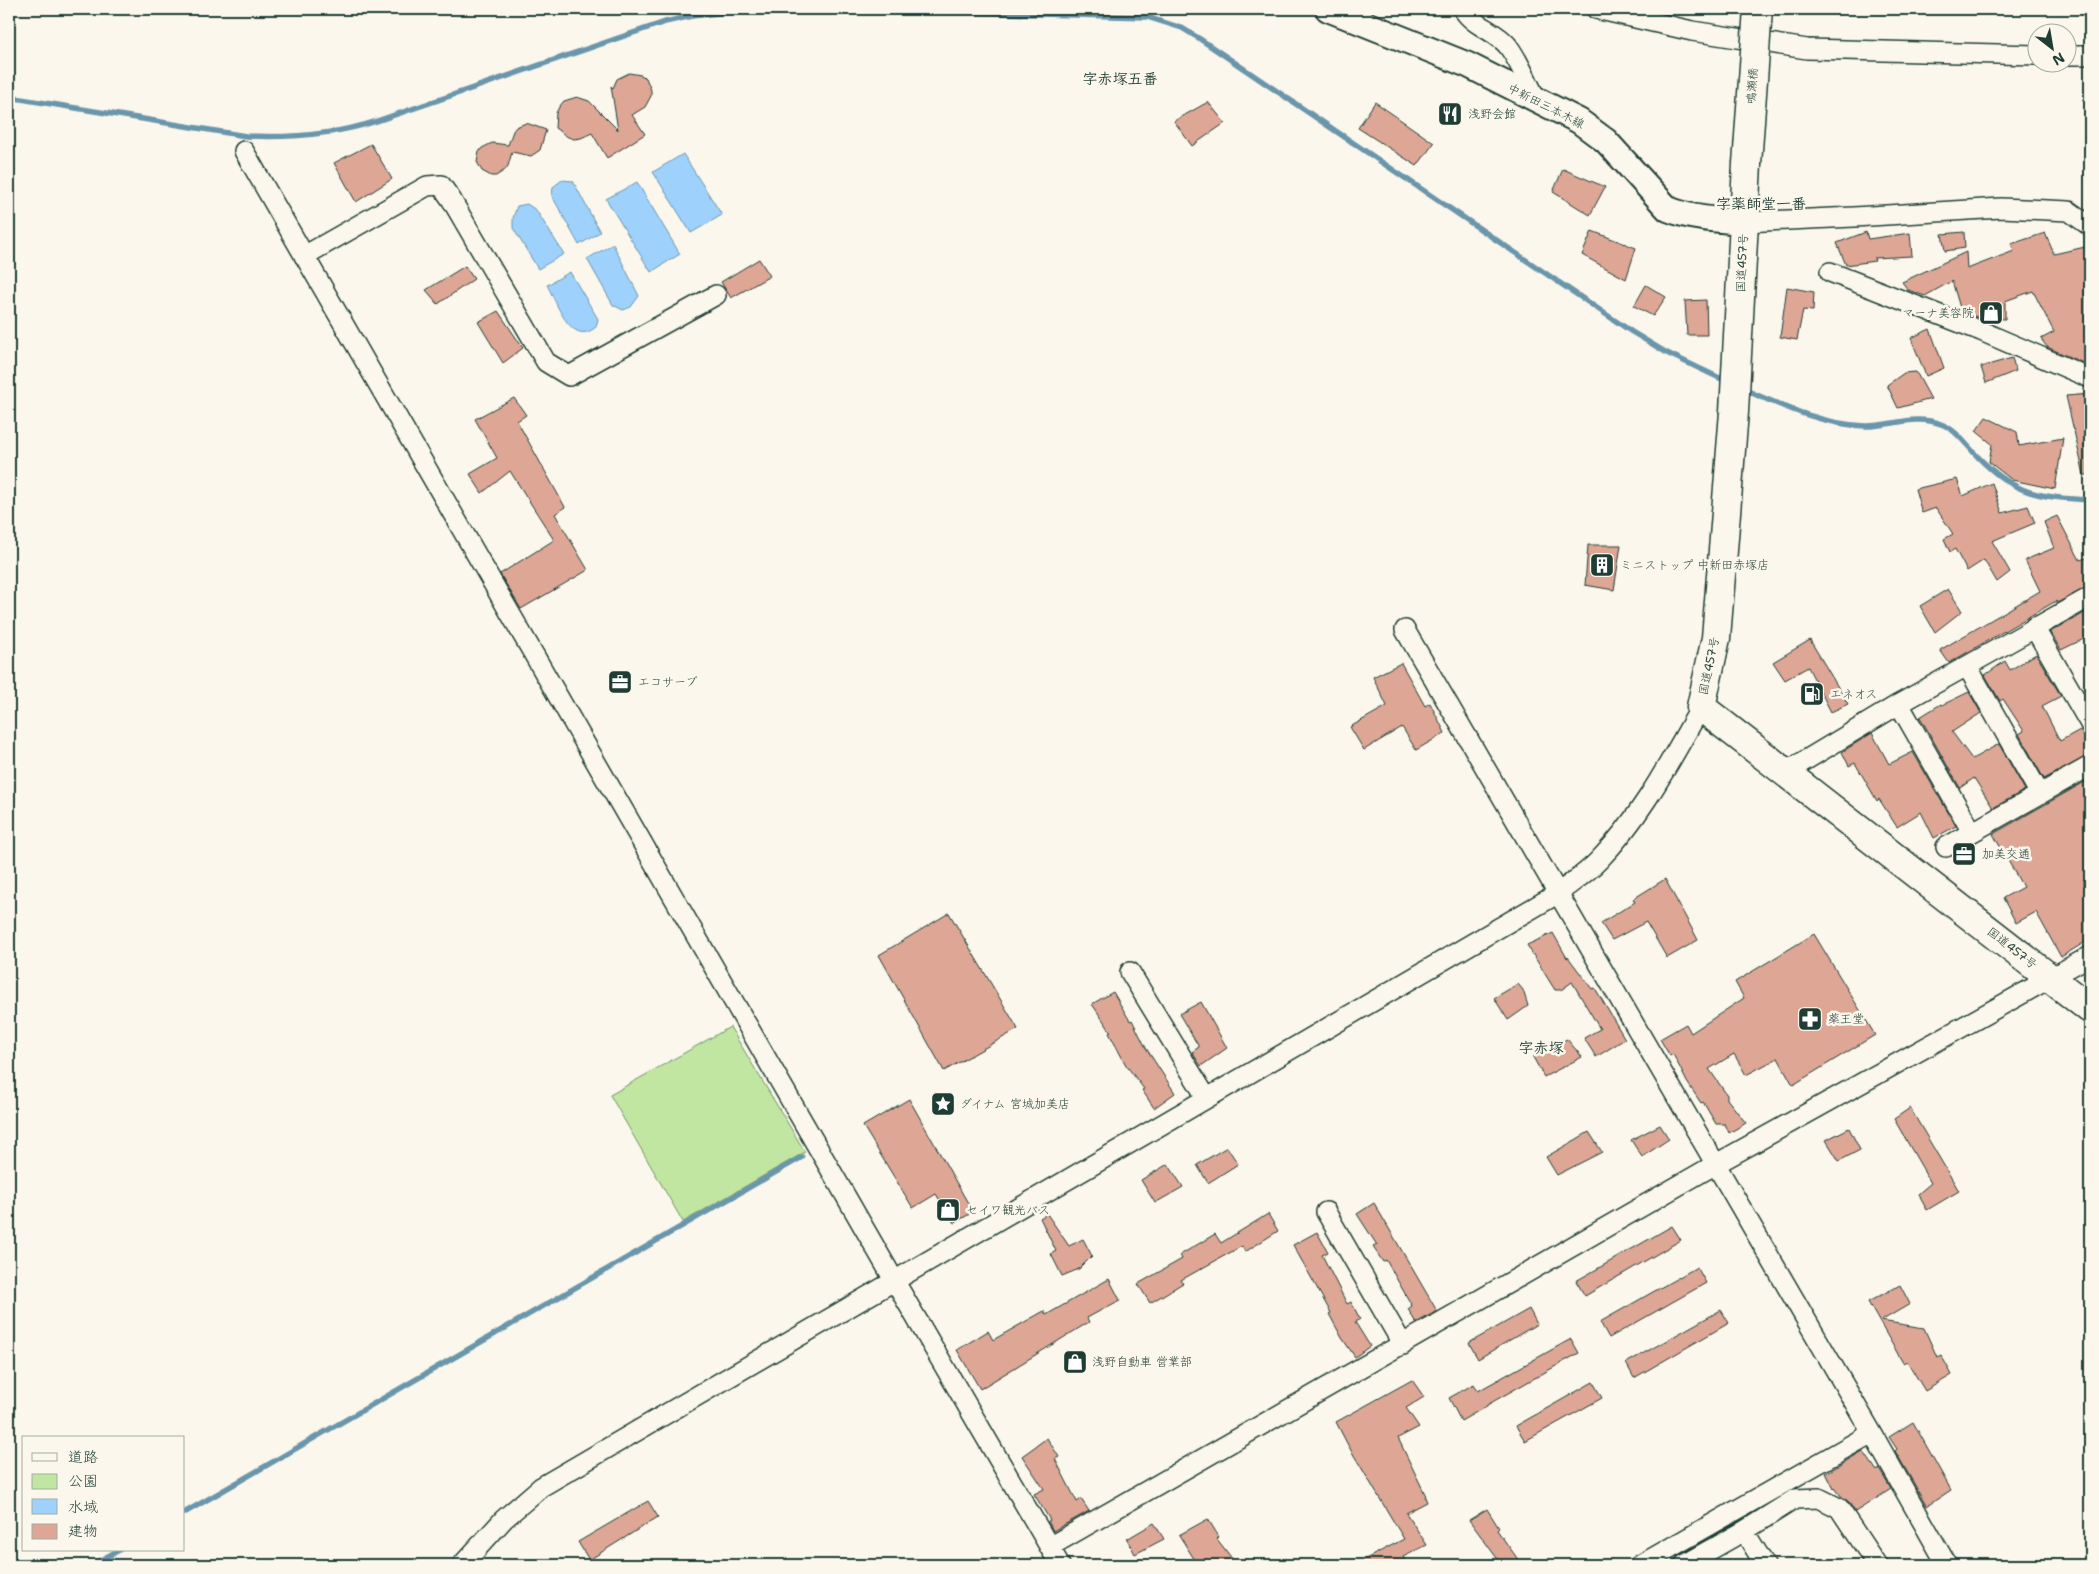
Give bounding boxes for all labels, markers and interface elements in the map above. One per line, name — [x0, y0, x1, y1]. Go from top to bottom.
north arrow — [2026, 22, 2076, 72]
text: N — [2049, 49, 2068, 70]
street label: 鳴瀬橋 — [1743, 67, 1761, 105]
district label: 字赤塚五番 — [1082, 69, 1158, 89]
street label: 中新田三本木線 — [1505, 80, 1587, 132]
restaurant icon: 浅野会館 — [1437, 101, 1463, 127]
place label: 浅野会館 — [1468, 106, 1516, 122]
district label: 字薬師堂一番 — [1716, 194, 1806, 214]
street label: 国道457号 — [1732, 233, 1752, 293]
shop icon: マーナ美容院 — [1978, 300, 2004, 326]
place label: マーナ美容院 — [1902, 305, 1974, 321]
building icon: ミニストップ 中新田赤塚店 — [1589, 552, 1615, 578]
place label: ミニストップ 中新田赤塚店 — [1620, 557, 1769, 573]
street label: 国道457号 — [1695, 635, 1723, 697]
office icon: エコサーブ — [607, 669, 633, 695]
place label: エコサーブ — [638, 674, 698, 690]
fuel station icon: エネオス — [1799, 681, 1825, 707]
place label: エネオス — [1830, 686, 1877, 702]
office icon: 加美交通 — [1951, 841, 1977, 867]
place label: 加美交通 — [1982, 846, 2030, 862]
street label: 国道457号 — [1984, 923, 2040, 973]
pharmacy icon: 薬王堂 — [1797, 1006, 1823, 1032]
place label: 薬王堂 — [1828, 1011, 1864, 1027]
district label: 字赤塚 — [1518, 1038, 1564, 1058]
place icon: ダイナム 宮城加美店 — [930, 1091, 956, 1117]
place label: ダイナム 宮城加美店 — [960, 1096, 1070, 1112]
shop icon: セイワ観光バス — [935, 1197, 961, 1223]
place label: セイワ観光バス — [966, 1202, 1050, 1218]
shop icon: 浅野自動車 営業部 — [1062, 1349, 1088, 1375]
place label: 浅野自動車 営業部 — [1092, 1354, 1192, 1370]
legend — [22, 1436, 185, 1552]
text: 道路 — [68, 1447, 98, 1467]
text: 公園 — [68, 1471, 98, 1491]
text: 水域 — [68, 1497, 98, 1517]
text: 建物 — [68, 1521, 98, 1541]

